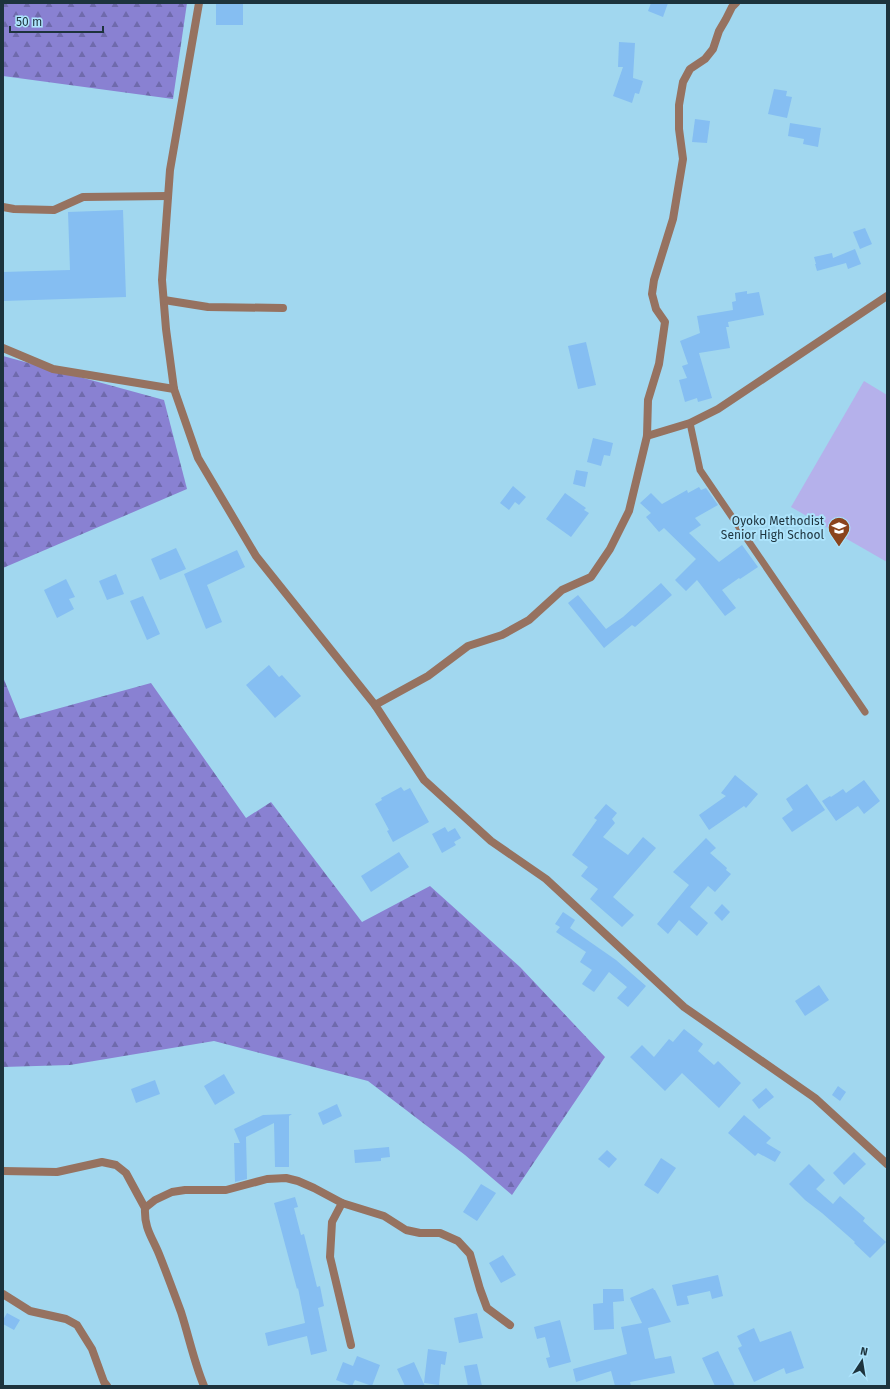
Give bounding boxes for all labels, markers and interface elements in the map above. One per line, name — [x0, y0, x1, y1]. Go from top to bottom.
scale bar — [10, 8, 103, 34]
text: 50 m — [16, 15, 42, 29]
place label: Oyoko Methodist Senior High School — [721, 514, 825, 542]
school or university icon: Oyoko Methodist Senior High School — [826, 515, 852, 548]
north arrow — [842, 1341, 882, 1381]
text: N — [859, 1345, 869, 1359]

